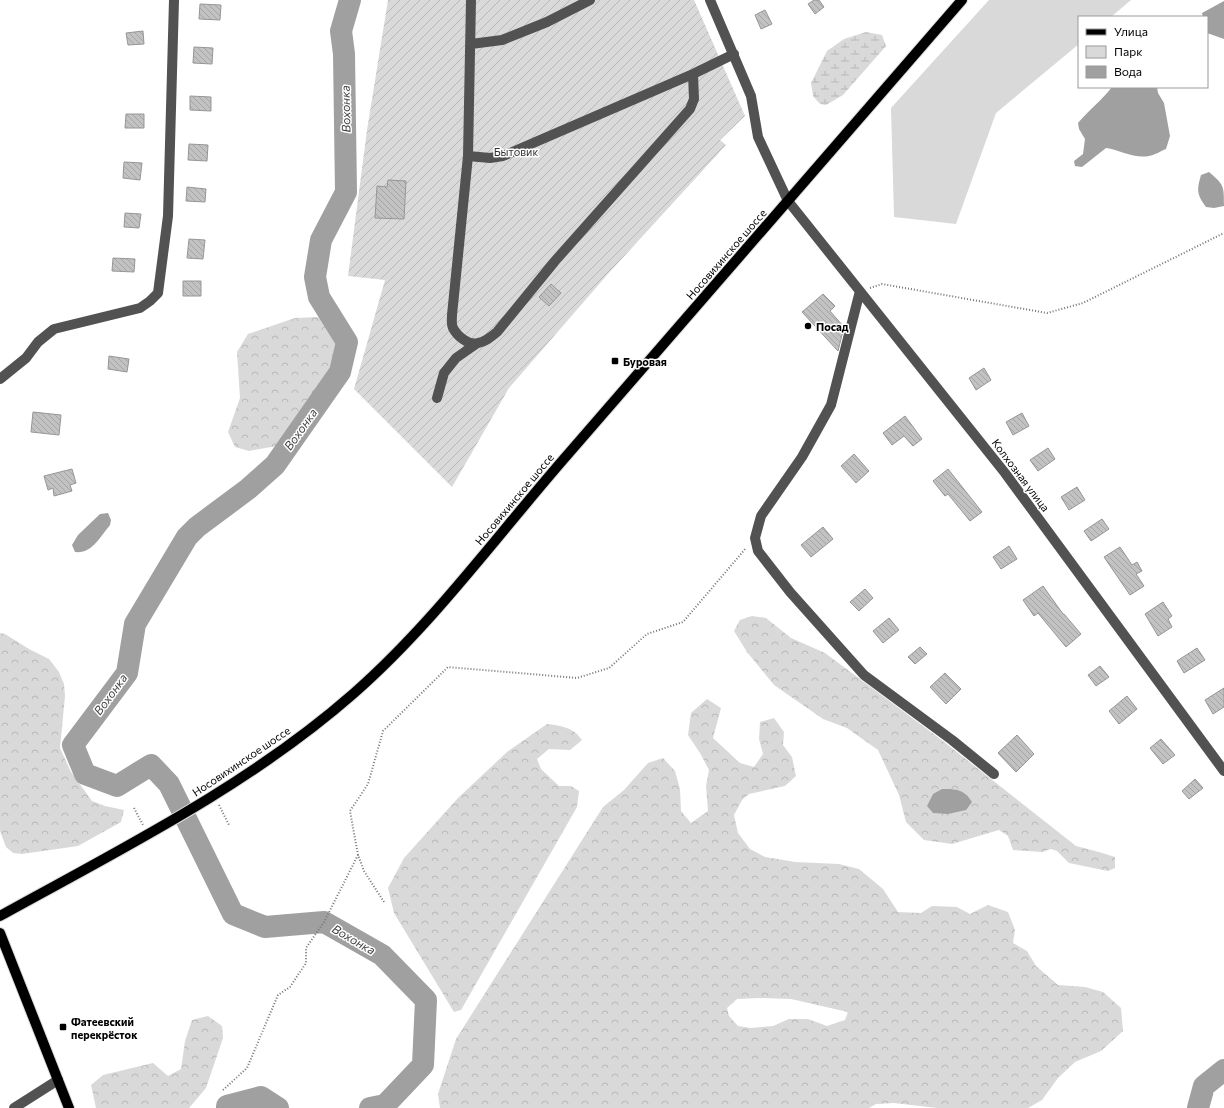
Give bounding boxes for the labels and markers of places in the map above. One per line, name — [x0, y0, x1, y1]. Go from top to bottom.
place label: Посад — [816, 320, 849, 333]
marker: Посад — [803, 321, 813, 331]
place label: Буровая — [623, 355, 667, 368]
marker: Буровая — [610, 356, 620, 366]
place label: Фатеевский перекрёсток — [71, 1015, 138, 1041]
marker: Фатеевский перекрёсток — [58, 1022, 68, 1032]

